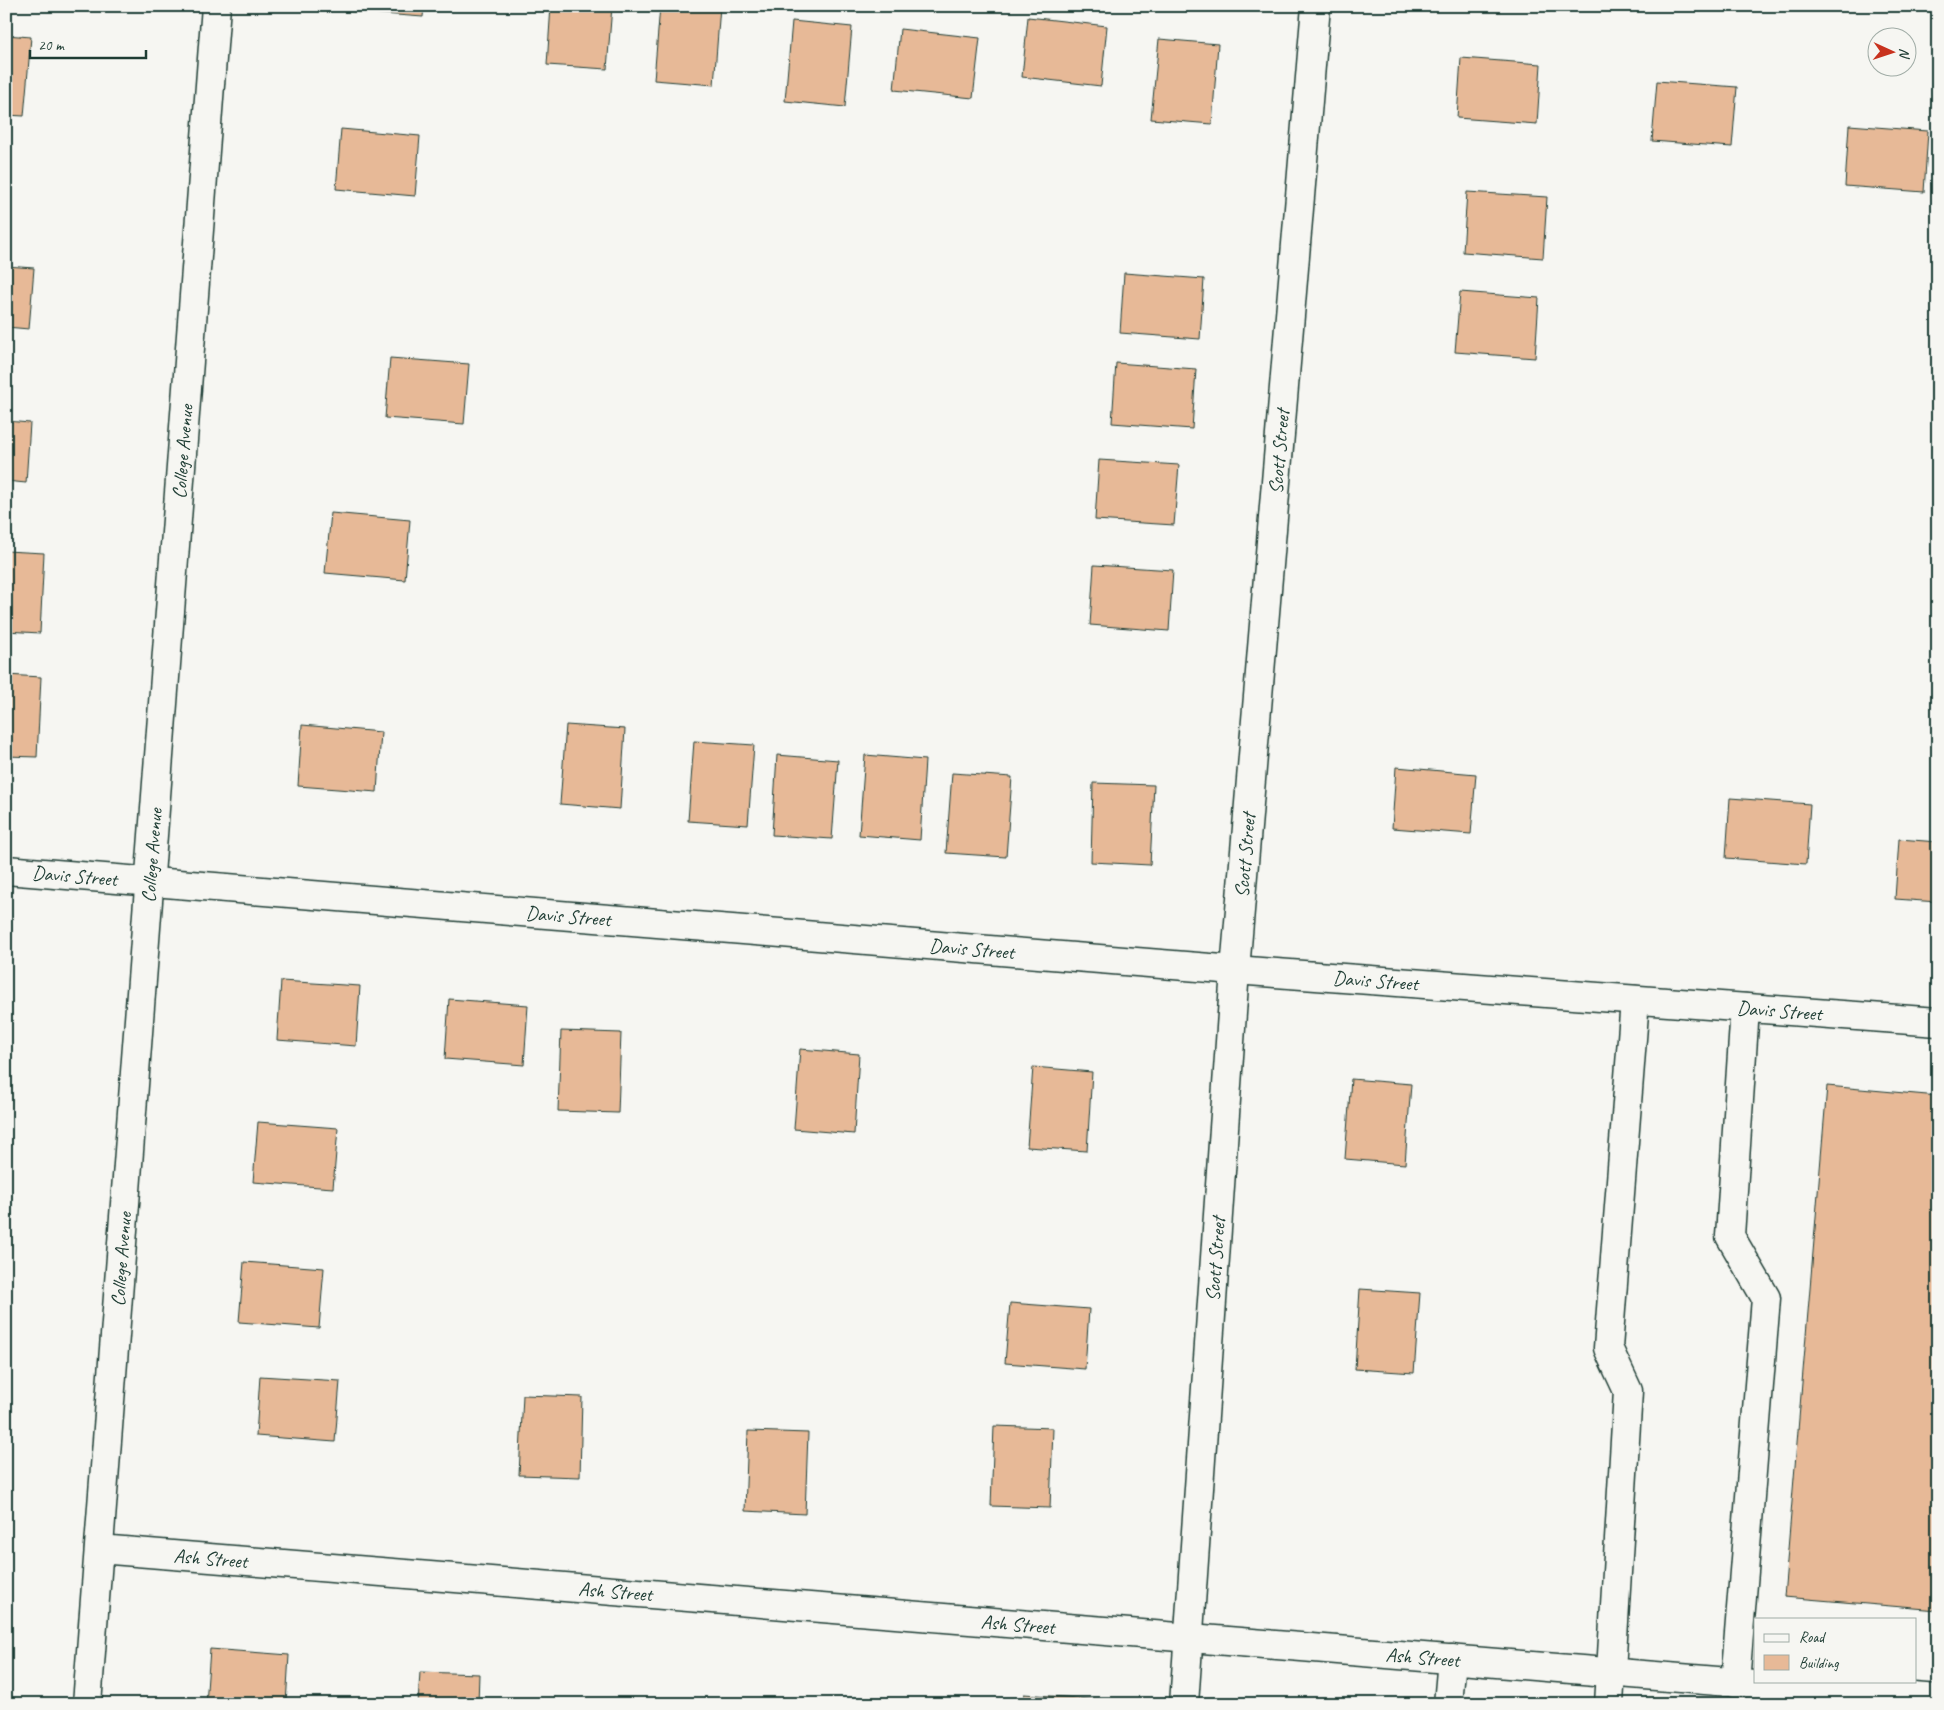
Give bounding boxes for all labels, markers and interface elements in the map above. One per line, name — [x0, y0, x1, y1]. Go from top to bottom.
scale bar — [30, 28, 146, 60]
north arrow — [1866, 28, 1916, 78]
text: 20 m — [38, 36, 65, 55]
text: N — [1896, 48, 1913, 60]
street label: College Avenue — [167, 402, 199, 500]
street label: Scott Street — [1263, 405, 1295, 495]
street label: College Avenue — [136, 806, 168, 903]
street label: Scott Street — [1229, 809, 1261, 899]
street label: Davis Street — [31, 860, 121, 892]
street label: Davis Street — [525, 900, 614, 932]
street label: Davis Street — [928, 933, 1018, 965]
street label: Davis Street — [1332, 965, 1421, 997]
street label: Davis Street — [1736, 995, 1825, 1027]
street label: College Avenue — [105, 1210, 137, 1307]
street label: Scott Street — [1200, 1213, 1231, 1302]
street label: Ash Street — [173, 1543, 251, 1574]
street label: Ash Street — [577, 1576, 655, 1607]
street label: Ash Street — [980, 1609, 1058, 1640]
legend — [1754, 1618, 1916, 1682]
text: Road — [1799, 1628, 1826, 1647]
street label: Ash Street — [1385, 1642, 1463, 1673]
text: Building — [1799, 1654, 1839, 1673]

